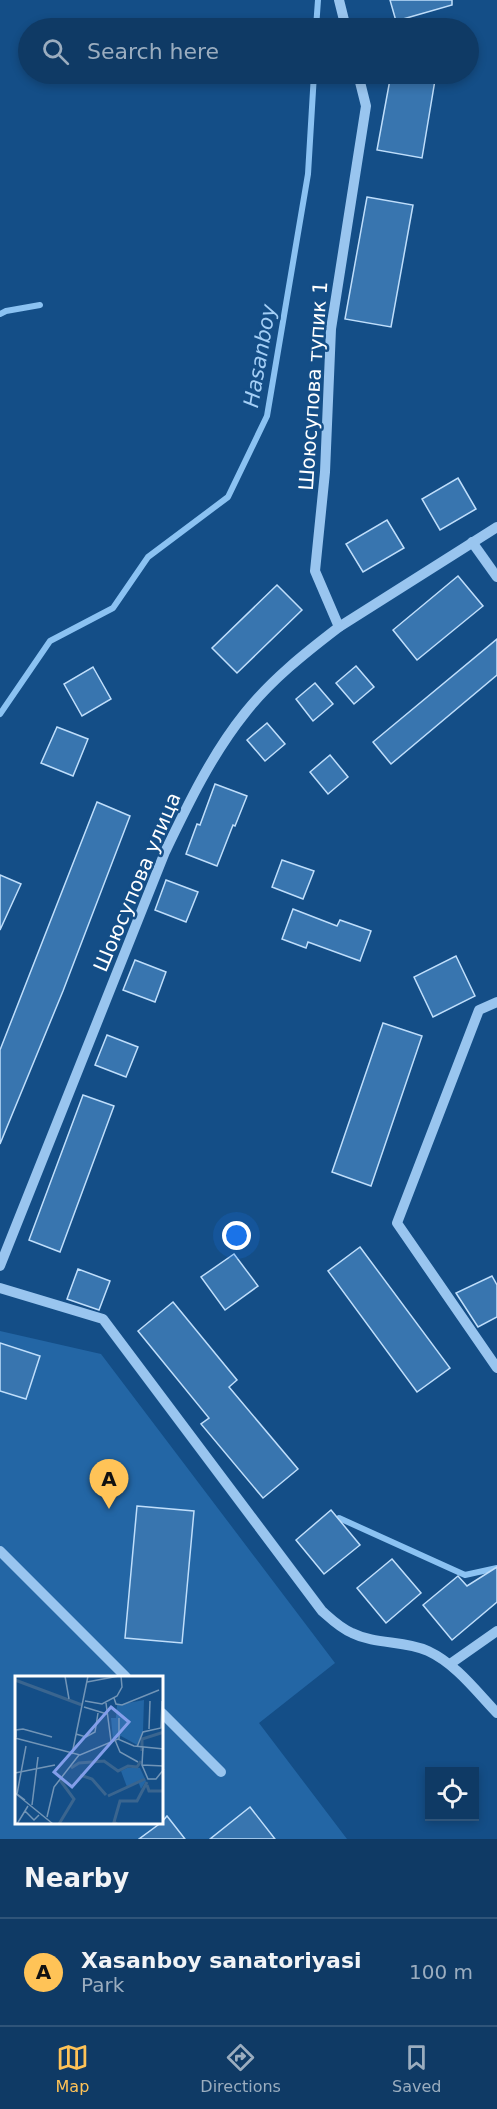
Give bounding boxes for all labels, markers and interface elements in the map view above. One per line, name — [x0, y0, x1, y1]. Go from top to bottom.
search box — [18, 18, 479, 84]
icon: search — [39, 35, 72, 68]
text: Search here — [87, 39, 219, 64]
street label: Шоюсупова тупик 1 — [294, 281, 332, 491]
water label: Hasanboy — [239, 302, 281, 409]
street label: Шоюсупова улица — [88, 789, 186, 975]
your location — [222, 1221, 251, 1250]
pin: A — [90, 1460, 128, 1509]
inset map — [15, 1676, 164, 1824]
map controls — [425, 1767, 479, 1821]
button: locate — [425, 1767, 479, 1821]
text: Nearby — [24, 1863, 129, 1893]
text: Xasanboy sanatoriyasi — [81, 1948, 362, 1973]
text: A — [36, 1960, 51, 1984]
text: 100 m — [409, 1960, 473, 1984]
text: Park — [81, 1973, 124, 1997]
tab: Map — [56, 2041, 89, 2096]
tab: Directions — [200, 2041, 281, 2096]
tab: Saved — [392, 2041, 441, 2096]

